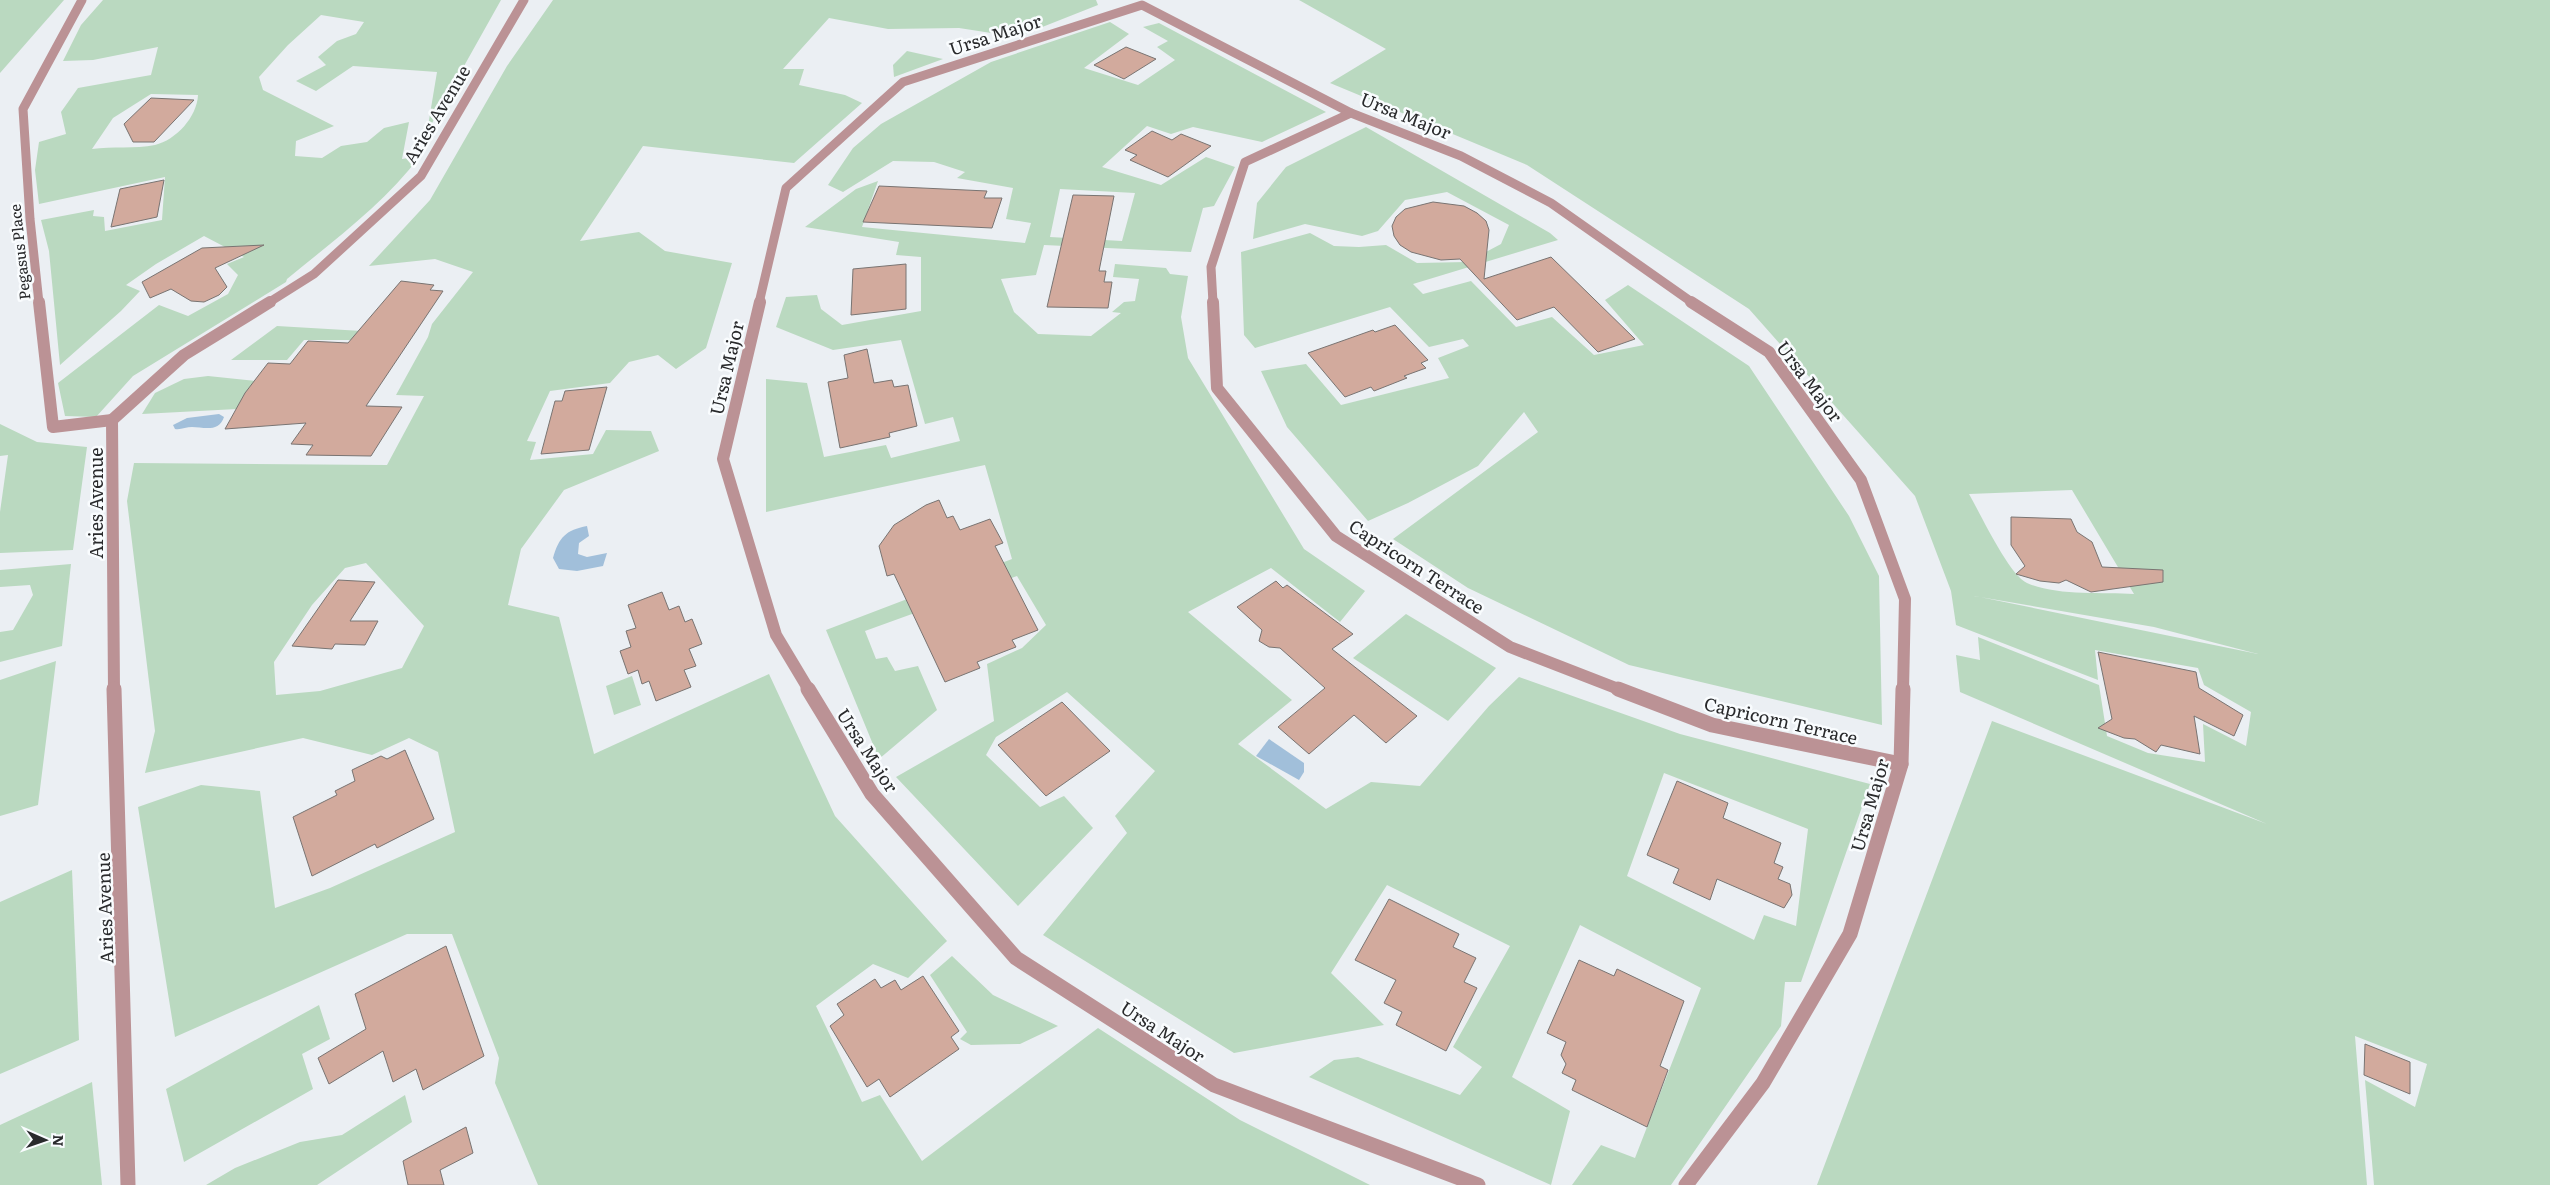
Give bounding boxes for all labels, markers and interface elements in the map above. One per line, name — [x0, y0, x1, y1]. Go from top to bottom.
street label: Ursa Major — [945, 6, 1045, 62]
street label: Aries Avenue — [396, 59, 476, 169]
street label: Ursa Major — [1357, 85, 1456, 146]
street label: Pegasus Place — [3, 203, 35, 301]
street label: Ursa Major — [702, 318, 750, 418]
street label: Ursa Major — [1770, 335, 1850, 428]
street label: Aries Avenue — [82, 447, 109, 559]
street label: Capricorn Terrace — [1344, 512, 1490, 620]
street label: Capricorn Terrace — [1702, 689, 1860, 751]
street label: Ursa Major — [831, 702, 906, 798]
street label: Ursa Major — [1843, 755, 1895, 855]
street label: Aries Avenue — [89, 852, 119, 964]
street label: Ursa Major — [1115, 994, 1211, 1069]
north arrow — [20, 1115, 70, 1165]
text: N — [49, 1134, 69, 1147]

